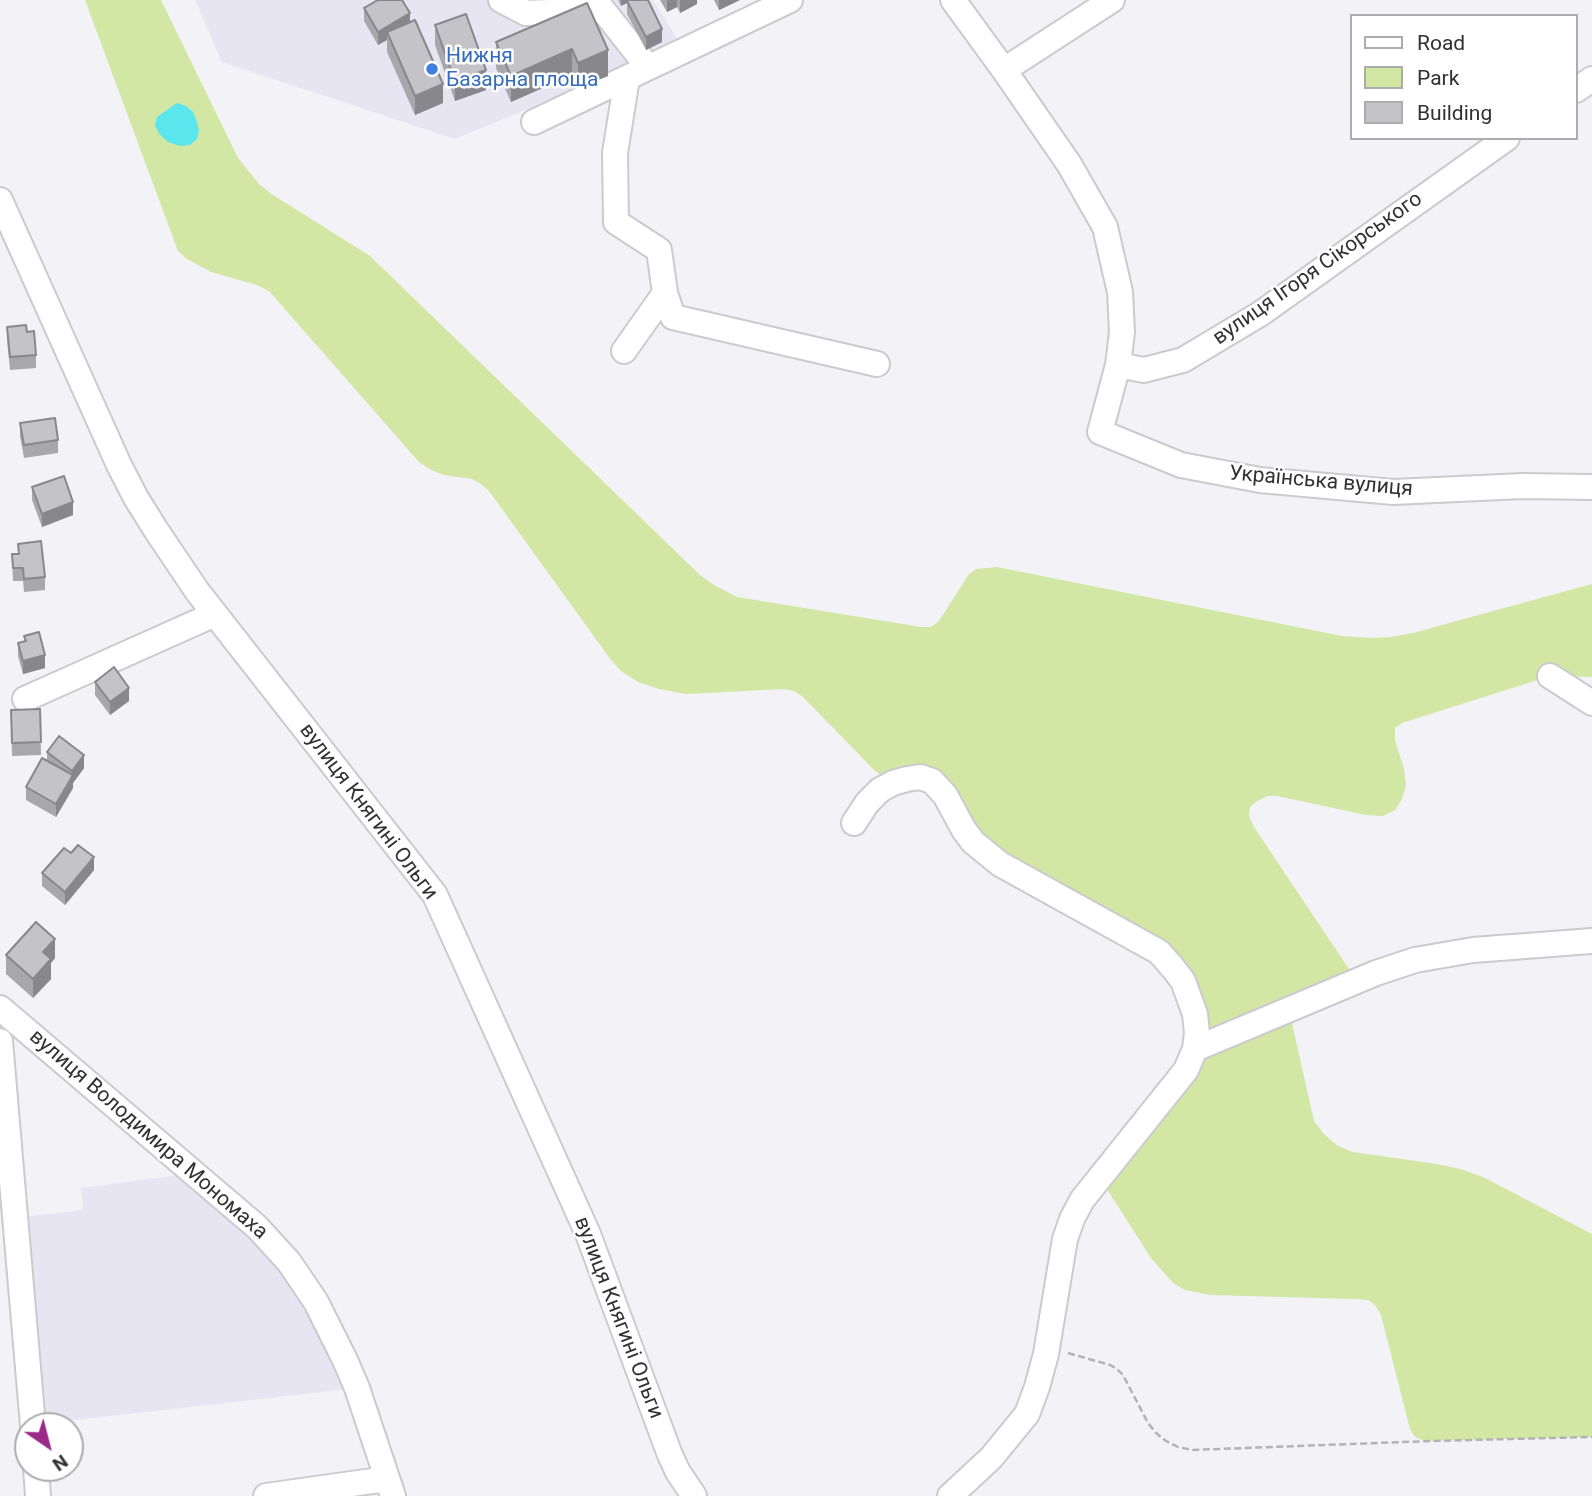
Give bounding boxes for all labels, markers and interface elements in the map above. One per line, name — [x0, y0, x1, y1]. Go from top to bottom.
legend — [1350, 14, 1578, 140]
text: Road — [1417, 31, 1465, 55]
place label: Нижня Базарна площа — [446, 44, 598, 94]
marker: Нижня Базарна площа — [424, 61, 440, 77]
text: Park — [1417, 66, 1459, 90]
text: Building — [1417, 101, 1492, 125]
street label: вулиця Ігоря Сікорського — [1209, 187, 1427, 351]
street label: Українська вулиця — [1228, 461, 1414, 503]
street label: вулиця Княгині Ольги — [293, 719, 443, 905]
street label: вулиця Володимира Мономаха — [24, 1025, 272, 1245]
street label: вулиця Княгині Ольги — [568, 1214, 668, 1422]
north arrow — [14, 1412, 84, 1482]
text: N — [48, 1450, 72, 1476]

